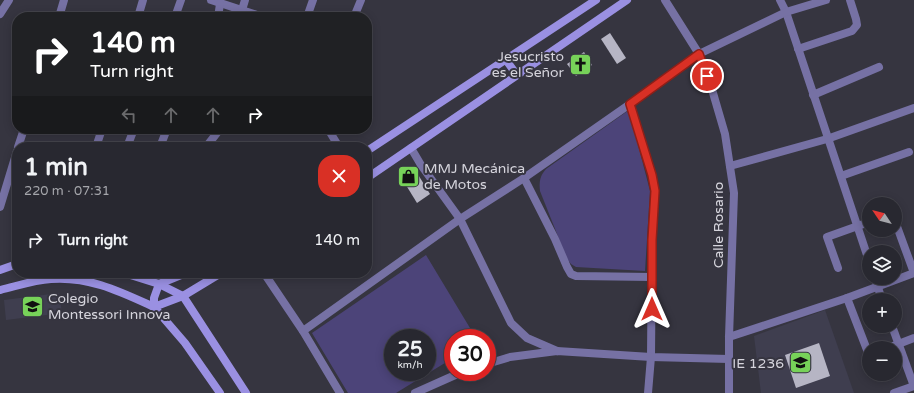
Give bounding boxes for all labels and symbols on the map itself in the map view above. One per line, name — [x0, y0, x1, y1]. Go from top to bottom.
place label: Jesucristo es el Señor — [492, 48, 565, 81]
church icon: Jesucristo es el Señor — [567, 51, 593, 77]
pin — [690, 59, 724, 93]
place label: MMJ Mecánica de Motos — [424, 160, 525, 193]
shop icon: MMJ Mecánica de Motos — [396, 163, 422, 189]
street label: Calle Rosario — [710, 182, 727, 268]
north arrow — [862, 197, 902, 237]
position arrow — [631, 288, 673, 330]
place label: Colegio Montessori Innova — [48, 290, 170, 323]
school or university icon: Colegio Montessori Innova — [20, 293, 46, 319]
speed limit sign: 30 — [444, 329, 496, 381]
school or university icon: IE 1236 — [787, 350, 813, 376]
place label: IE 1236 — [732, 355, 784, 372]

